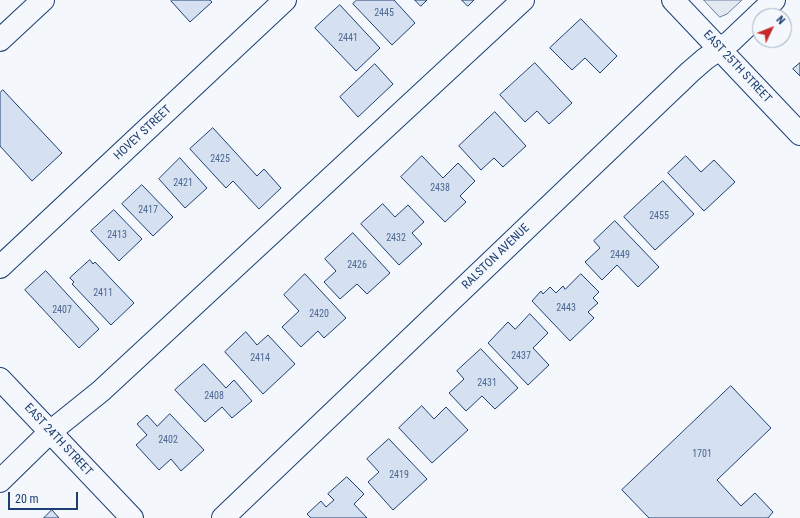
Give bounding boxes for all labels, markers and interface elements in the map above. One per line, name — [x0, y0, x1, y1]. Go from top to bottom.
house number: 2445 — [374, 7, 394, 19]
north arrow — [752, 8, 792, 48]
text: N — [773, 13, 787, 27]
street label: EAST 25TH STREET — [700, 28, 774, 106]
house number: 2441 — [338, 32, 358, 44]
street label: HOVEY STREET — [111, 103, 175, 163]
house number: 2425 — [210, 153, 230, 165]
house number: 2421 — [173, 177, 193, 189]
house number: 2438 — [430, 182, 450, 194]
house number: 2417 — [138, 204, 158, 216]
house number: 2455 — [649, 210, 669, 222]
street label: RALSTON AVENUE — [459, 221, 533, 293]
house number: 2413 — [107, 229, 127, 241]
house number: 2432 — [386, 232, 406, 244]
house number: 2449 — [610, 249, 630, 261]
house number: 2426 — [347, 259, 367, 271]
house number: 2411 — [93, 287, 113, 299]
house number: 2443 — [556, 302, 576, 314]
house number: 2407 — [52, 304, 72, 316]
house number: 2420 — [309, 308, 329, 320]
house number: 2437 — [511, 350, 531, 362]
house number: 2414 — [250, 352, 270, 364]
house number: 2431 — [477, 377, 497, 389]
house number: 2408 — [204, 390, 224, 402]
street label: EAST 24TH STREET — [21, 401, 95, 479]
house number: 2402 — [158, 434, 178, 446]
house number: 1701 — [692, 448, 712, 460]
house number: 2419 — [389, 469, 409, 481]
scale bar — [10, 484, 80, 510]
text: 20 m — [15, 492, 39, 506]

